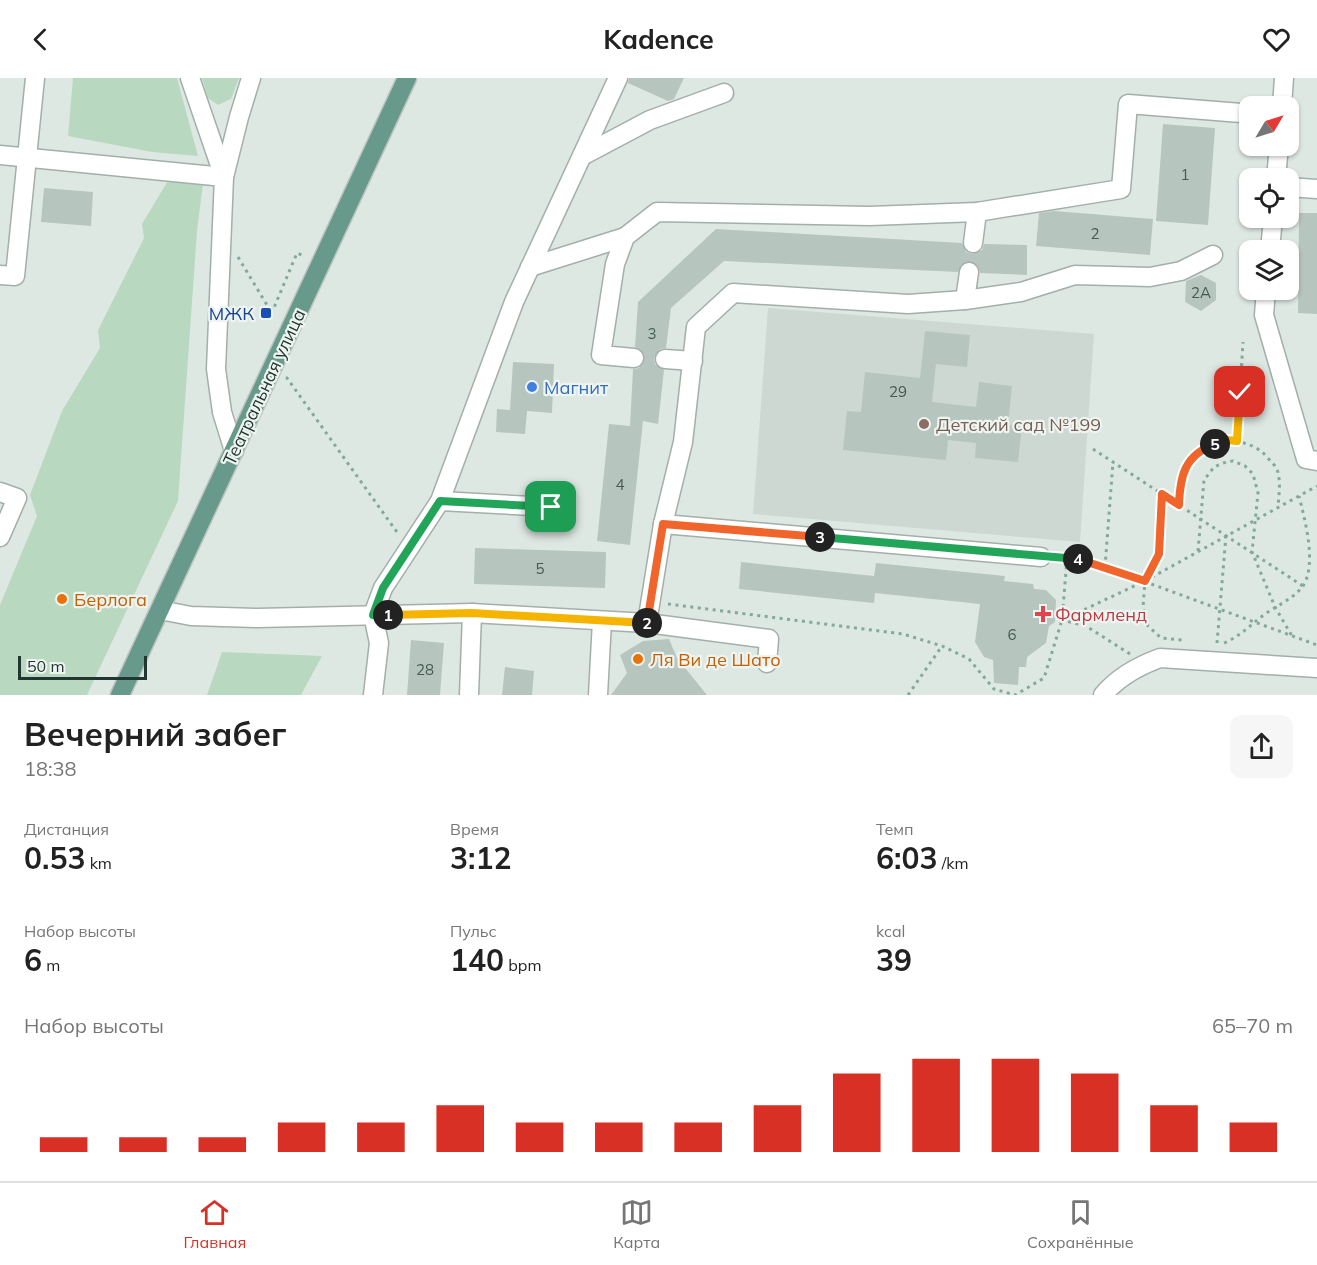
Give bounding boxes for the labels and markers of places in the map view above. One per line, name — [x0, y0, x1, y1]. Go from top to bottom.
place label: МЖК — [209, 302, 254, 325]
marker: МЖК — [259, 306, 273, 320]
pin — [1214, 366, 1265, 417]
place label: Магнит — [544, 376, 609, 399]
marker: Магнит — [525, 380, 539, 394]
place label: Детский сад №199 — [936, 413, 1101, 436]
marker: Детский сад №199 — [917, 417, 931, 431]
pin: 5 — [1200, 429, 1230, 459]
pin — [525, 481, 576, 532]
pin: 3 — [805, 522, 835, 552]
pin: 4 — [1063, 544, 1093, 574]
place label: Берлога — [74, 588, 147, 611]
marker: Берлога — [55, 592, 69, 606]
pin: 1 — [373, 600, 403, 630]
place label: Фармленд — [1055, 603, 1147, 626]
marker: Фармленд — [1036, 607, 1050, 621]
pin: 2 — [632, 608, 662, 638]
place label: Ля Ви де Шато — [650, 648, 781, 671]
marker: Ля Ви де Шато — [631, 652, 645, 666]

